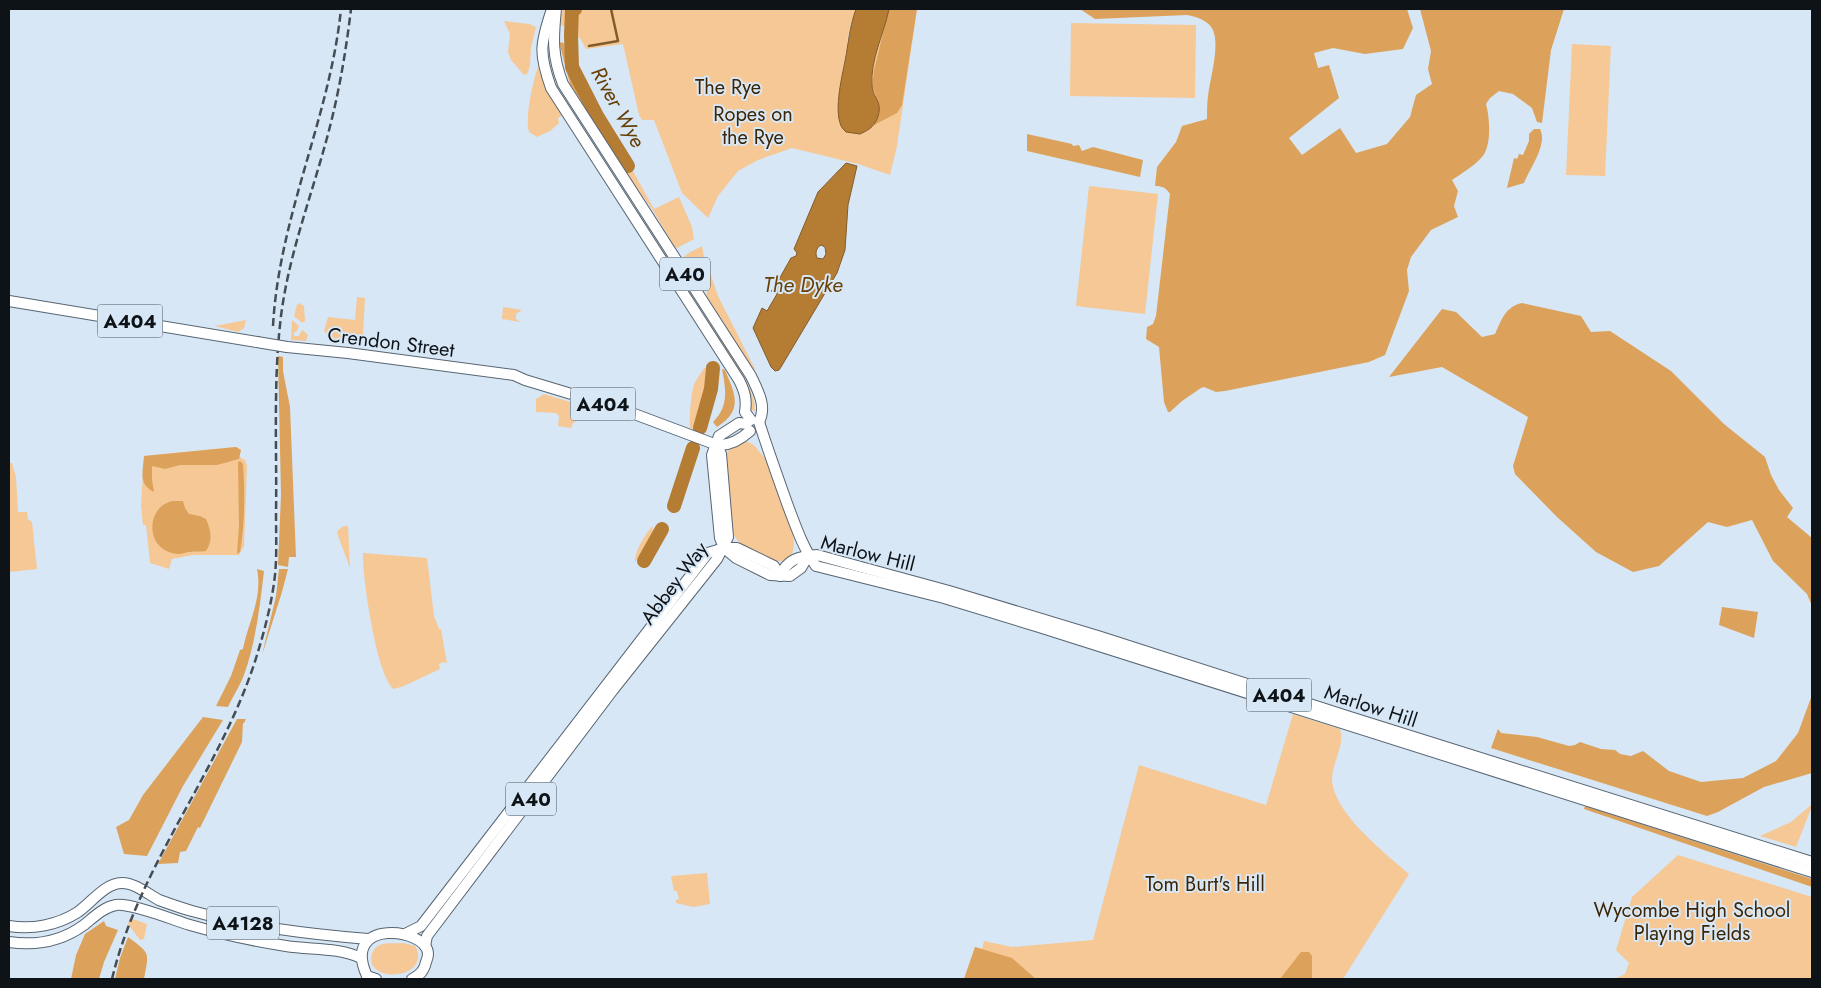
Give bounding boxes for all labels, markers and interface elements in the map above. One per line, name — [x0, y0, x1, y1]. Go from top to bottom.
water label: River Wye — [583, 61, 653, 153]
park label: The Rye — [695, 73, 761, 102]
park label: Ropes on the Rye — [713, 100, 793, 152]
road number: A40 — [660, 258, 710, 290]
water label: The Dyke — [763, 270, 843, 300]
road number: A404 — [98, 304, 162, 338]
street label: Crendon Street — [326, 320, 456, 365]
road number: A404 — [570, 388, 636, 420]
street label: Marlow Hill — [818, 528, 918, 579]
street label: Abbey Way — [634, 536, 715, 631]
road number: A404 — [1246, 678, 1312, 712]
street label: Marlow Hill — [1321, 678, 1421, 735]
road number: A40 — [506, 782, 556, 816]
park label: Tom Burt's Hill — [1145, 870, 1265, 899]
park label: Wycombe High School Playing Fields — [1594, 896, 1790, 948]
road number: A4128 — [207, 906, 279, 940]

